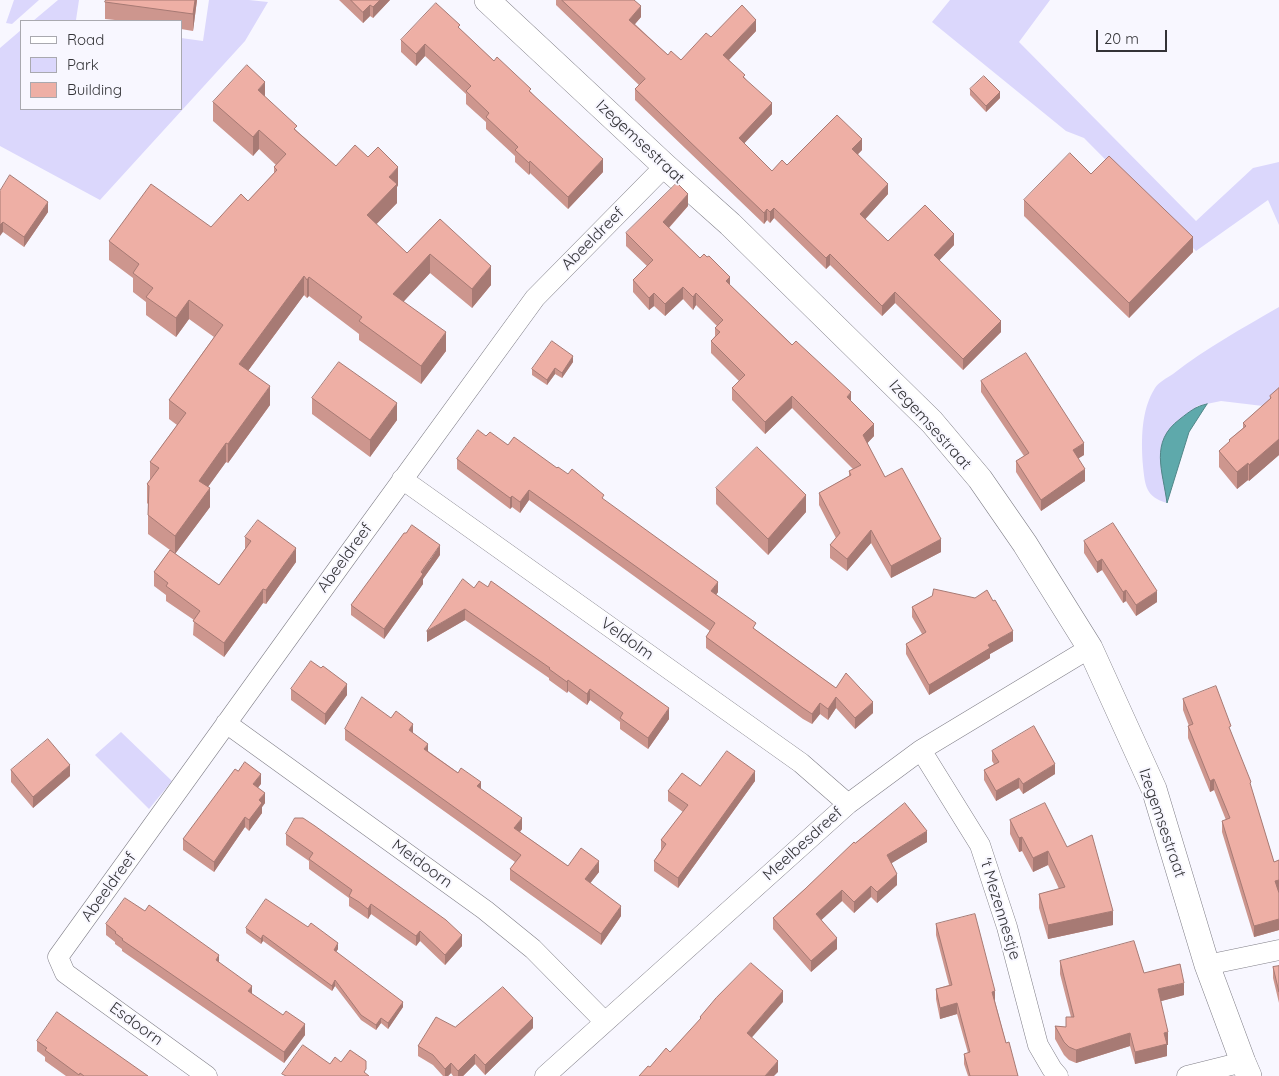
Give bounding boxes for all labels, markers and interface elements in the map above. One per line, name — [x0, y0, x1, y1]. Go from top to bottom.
legend — [20, 20, 182, 110]
scale bar — [1099, 20, 1170, 52]
text: 20 m — [1104, 29, 1139, 48]
text: Road — [67, 30, 104, 49]
text: Park — [67, 55, 99, 74]
text: Building — [67, 80, 122, 99]
street label: Izegemsestraat — [592, 96, 688, 188]
street label: Abeeldreef — [558, 204, 628, 274]
street label: Izegemsestraat — [885, 376, 975, 474]
street label: Abeeldreef — [313, 520, 377, 596]
street label: Veldolm — [597, 614, 657, 664]
street label: Izegemsestraat — [1134, 766, 1190, 880]
street label: Meelbesdreef — [759, 803, 847, 885]
street label: Meidoorn — [388, 836, 456, 892]
street label: Abeeldreef — [77, 849, 141, 925]
street label: 't Mezennestje — [975, 856, 1025, 962]
street label: Esdoorn — [106, 998, 166, 1050]

